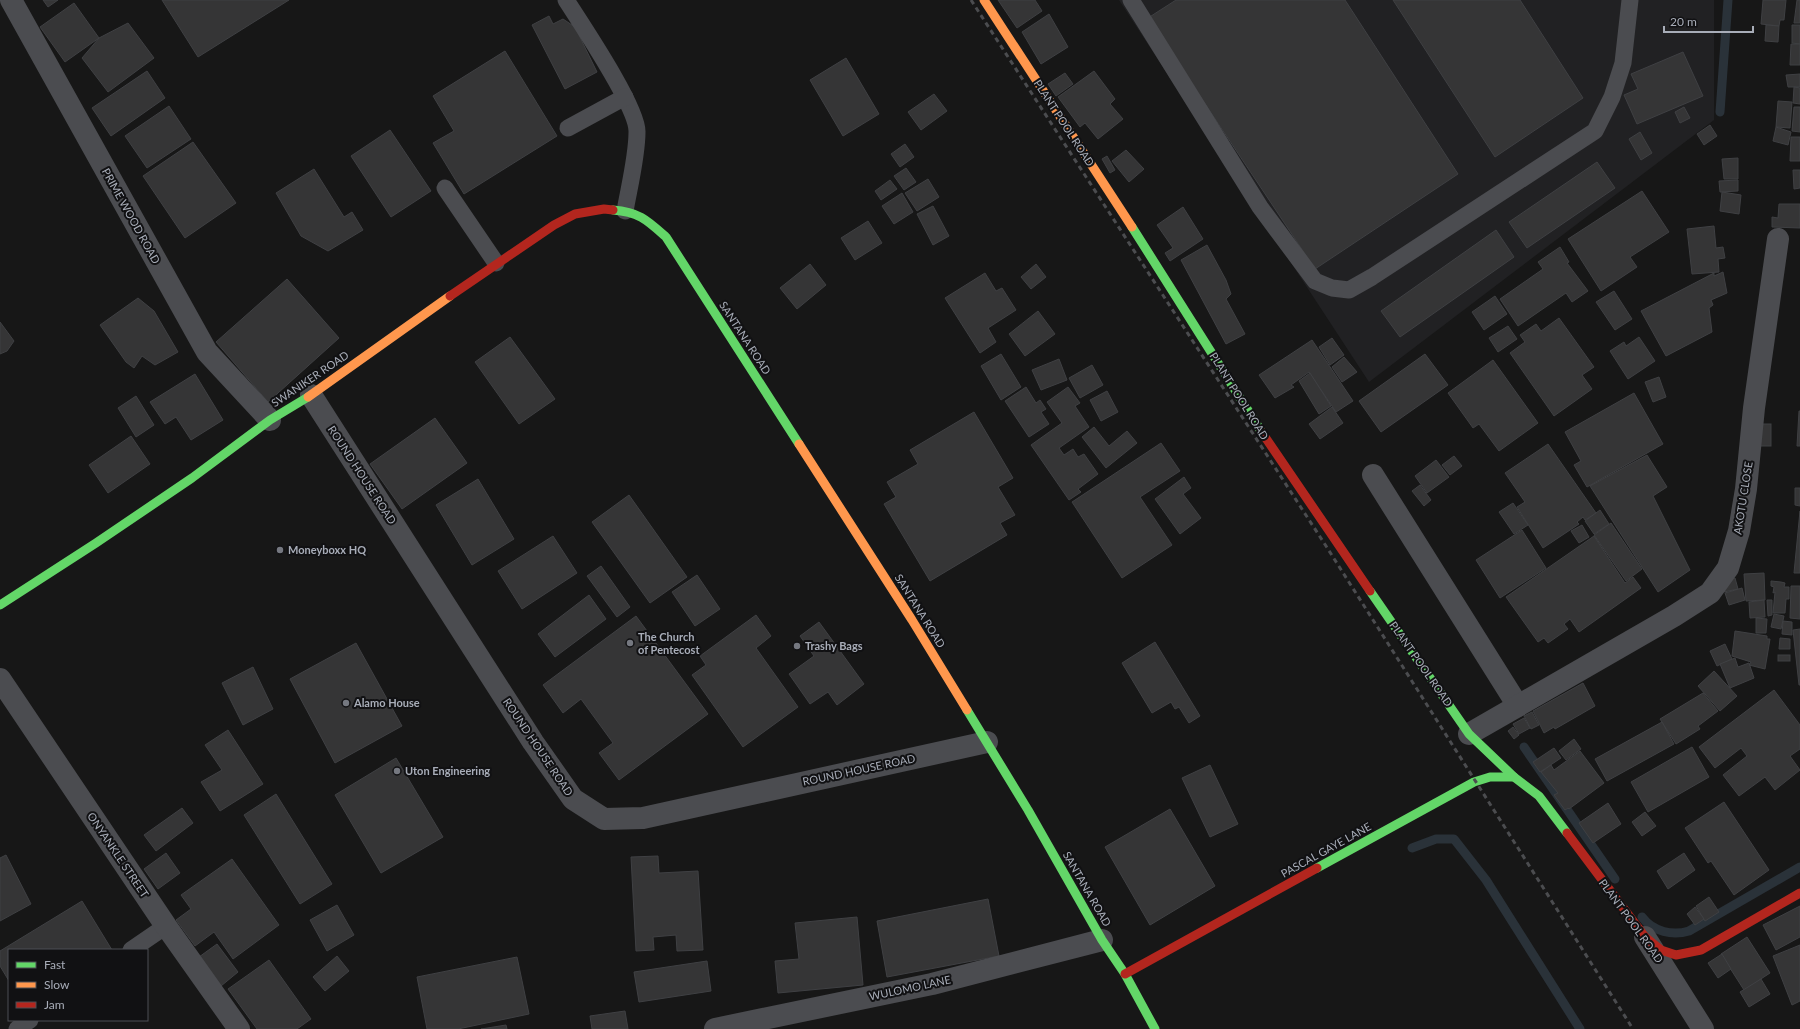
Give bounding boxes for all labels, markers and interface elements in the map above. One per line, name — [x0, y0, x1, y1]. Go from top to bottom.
scale bar — [1664, 8, 1753, 34]
text: 20 m — [1670, 14, 1697, 29]
street label: PLANT POOL ROAD — [1032, 77, 1097, 168]
street label: PRIME WOOD ROAD — [100, 166, 163, 266]
street label: SANTANA ROAD — [717, 299, 774, 377]
street label: SWANIKER ROAD — [269, 348, 351, 409]
street label: PLANT POOL ROAD — [1207, 350, 1272, 442]
street label: ROUND HOUSE ROAD — [326, 423, 399, 526]
street label: AKOTU CLOSE — [1730, 460, 1755, 535]
place label: Moneyboxx HQ — [288, 543, 366, 556]
marker: Moneyboxx HQ — [275, 545, 285, 555]
street label: SANTANA ROAD — [893, 572, 948, 650]
street label: PLANT POOL ROAD — [1387, 619, 1456, 709]
place label: The Church of Pentecost — [638, 630, 700, 656]
marker: The Church of Pentecost — [625, 638, 635, 648]
place label: Trashy Bags — [805, 639, 863, 652]
marker: Trashy Bags — [792, 641, 802, 651]
street label: ROUND HOUSE ROAD — [501, 695, 576, 798]
place label: Alamo House — [353, 696, 420, 709]
marker: Alamo House — [341, 698, 351, 708]
street label: ROUND HOUSE ROAD — [801, 751, 916, 788]
place label: Uton Engineering — [405, 764, 490, 777]
marker: Uton Engineering — [392, 766, 402, 776]
street label: ONYANKLE STREET — [85, 810, 152, 900]
street label: PASCAL GAYE LANE — [1278, 819, 1373, 880]
street label: SANTANA ROAD — [1061, 849, 1114, 929]
street label: PLANT POOL ROAD — [1597, 876, 1666, 965]
legend — [8, 949, 148, 1021]
text: Fast — [44, 957, 66, 972]
street label: WULOMO LANE — [868, 972, 952, 1003]
text: Slow — [44, 977, 70, 992]
text: Jam — [44, 997, 65, 1012]

